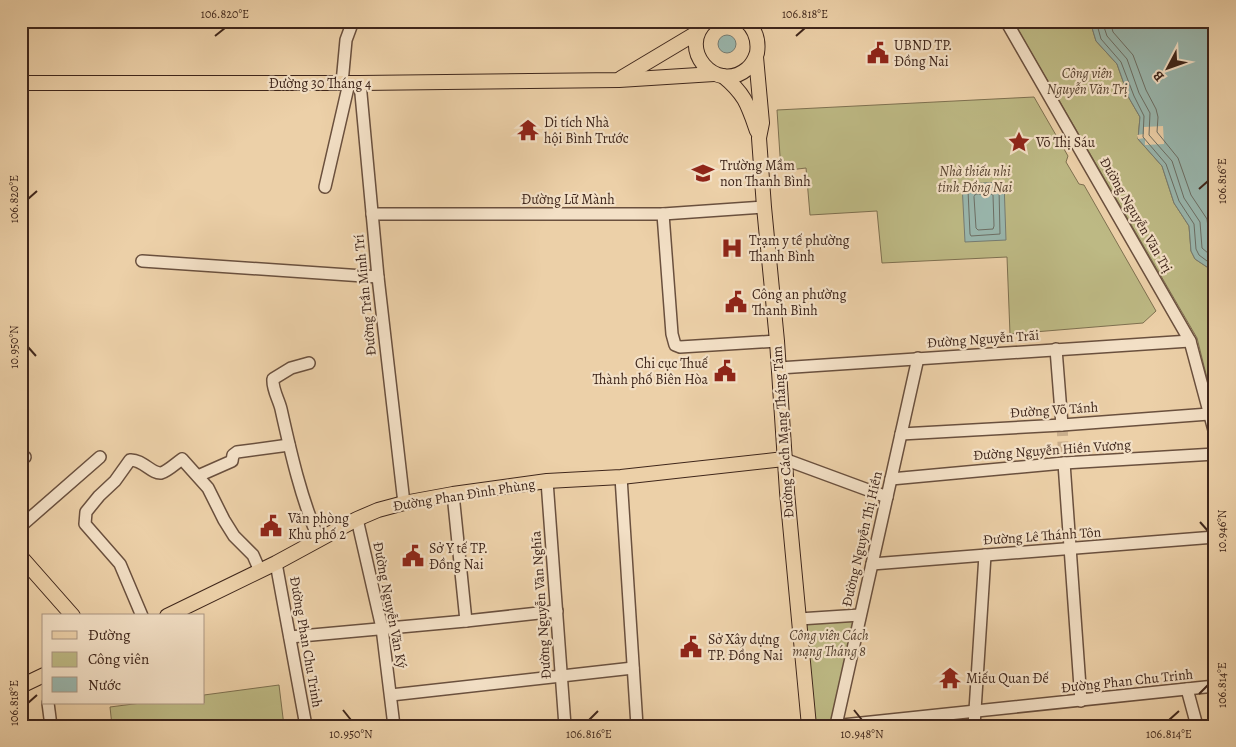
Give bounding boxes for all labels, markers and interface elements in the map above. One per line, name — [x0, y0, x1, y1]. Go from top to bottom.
text: 106.820°E — [201, 6, 249, 22]
text: 106.818°E — [782, 6, 828, 22]
place label: UBND TP. Đồng Nai — [894, 36, 952, 71]
public building icon: UBND TP. Đồng Nai — [865, 40, 891, 66]
north arrow — [1144, 42, 1194, 92]
park label: Công viên Nguyễn Văn Trị — [1047, 64, 1128, 99]
text: B — [1148, 66, 1169, 86]
street label: Đường 30 Tháng 4 — [269, 74, 371, 93]
place label: Di tích Nhà hội Bình Trước — [544, 113, 629, 148]
temple icon: Di tích Nhà hội Bình Trước — [515, 117, 541, 143]
place icon: Võ Thị Sáu — [1006, 129, 1032, 155]
place label: Võ Thị Sáu — [1035, 133, 1095, 152]
street label: Đường Nguyễn Văn Trị — [1095, 154, 1177, 276]
place label: Trường Mầm non Thanh Bình — [720, 156, 811, 191]
text: 106.816°E — [1214, 158, 1230, 204]
school or university icon: Trường Mầm non Thanh Bình — [690, 160, 716, 186]
park label: Nhà thiếu nhi tỉnh Đồng Nai — [938, 162, 1013, 197]
text: 106.820°E — [6, 175, 22, 223]
street label: Đường Lữ Mành — [521, 190, 615, 209]
place label: Trạm y tế phường Thanh Bình — [749, 231, 850, 266]
street label: Đường Trần Minh Trí — [349, 233, 381, 357]
hospital icon: Trạm y tế phường Thanh Bình — [719, 235, 745, 261]
place label: Công an phường Thanh Bình — [752, 285, 846, 320]
public building icon: Công an phường Thanh Bình — [723, 289, 749, 315]
text: 10.950°N — [6, 325, 22, 369]
street label: Đường Nguyễn Trãi — [926, 326, 1040, 352]
street label: Đường Cách Mạng Tháng Tám — [767, 345, 798, 519]
place label: Chi cục Thuế Thành phố Biên Hòa — [592, 354, 708, 389]
public building icon: Chi cục Thuế Thành phố Biên Hòa — [712, 358, 738, 384]
street label: Đường Võ Tánh — [1009, 397, 1099, 423]
street label: Đường Nguyễn Hiền Vương — [972, 435, 1132, 465]
street label: Đường Nguyễn Thị Hiền — [837, 469, 887, 609]
street label: Đường Phan Đình Phùng — [391, 474, 537, 516]
place label: Văn phòng Khu phố 2 — [287, 509, 349, 544]
text: 10.946°N — [1214, 509, 1230, 552]
public building icon: Văn phòng Khu phố 2 — [258, 513, 284, 539]
street label: Đường Lê Thánh Tôn — [982, 522, 1102, 550]
street label: Đường Nguyễn Văn Nghĩa — [526, 530, 556, 680]
place label: Sở Y tế TP. Đồng Nai — [429, 539, 488, 574]
street label: Đường Nguyễn Văn Ký — [368, 540, 412, 671]
public building icon: Sở Y tế TP. Đồng Nai — [400, 543, 426, 569]
street label: Đường Phan Chu Trinh — [285, 575, 327, 710]
legend — [42, 614, 205, 704]
text: Đường — [88, 625, 131, 645]
park label: Công viên Cách mạng Tháng 8 — [789, 626, 869, 661]
place label: Sở Xây dựng TP. Đồng Nai — [708, 630, 783, 665]
public building icon: Sở Xây dựng TP. Đồng Nai — [678, 634, 704, 660]
text: Công viên — [88, 649, 149, 669]
text: 106.814°E — [1214, 662, 1230, 708]
temple icon: Miếu Quan Đế — [937, 665, 963, 691]
street label: Đường Phan Chu Trinh — [1060, 665, 1195, 697]
place label: Miếu Quan Đế — [966, 669, 1049, 688]
text: Nước — [88, 675, 121, 695]
text: 106.818°E — [6, 680, 22, 726]
text: 10.950°N — [329, 726, 373, 742]
text: 106.816°E — [566, 726, 612, 742]
text: 10.948°N — [840, 726, 884, 742]
text: 106.814°E — [1146, 726, 1192, 742]

